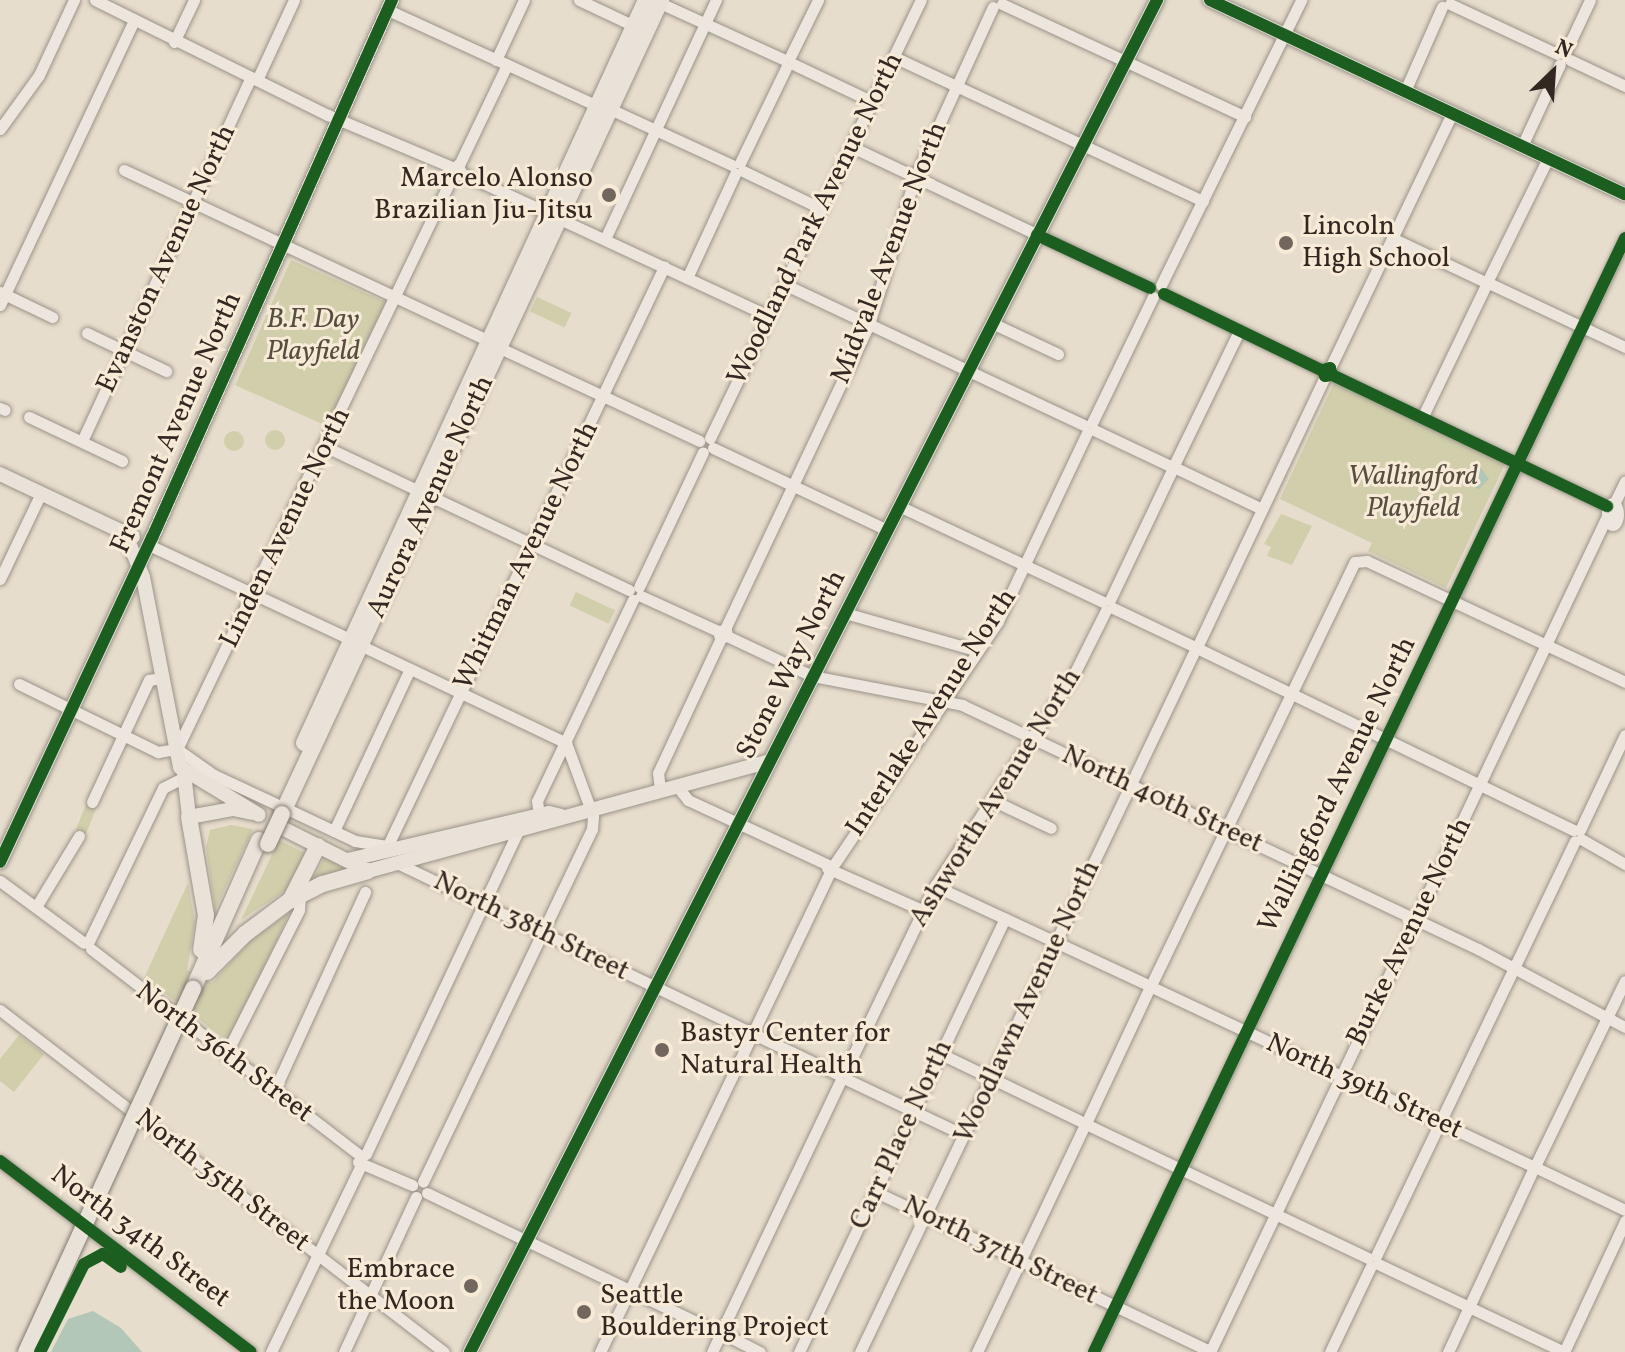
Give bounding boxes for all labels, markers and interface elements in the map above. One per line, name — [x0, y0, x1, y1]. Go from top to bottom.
north arrow — [1513, 32, 1593, 112]
text: N — [1550, 32, 1577, 67]
street label: Woodland Park Avenue North — [721, 47, 911, 391]
street label: Midvale Avenue North — [825, 118, 955, 388]
street label: Evanston Avenue North — [90, 120, 244, 398]
place label: Marcelo Alonso Brazilian Jiu-Jitsu — [374, 162, 593, 228]
marker: Marcelo Alonso Brazilian Jiu-Jitsu — [600, 186, 618, 204]
place label: Lincoln High School — [1302, 210, 1450, 276]
marker: Lincoln High School — [1277, 234, 1295, 252]
street label: Fremont Avenue North — [104, 287, 250, 559]
park label: B.F. Day Playfield — [266, 303, 360, 369]
street label: Aurora Avenue North — [360, 370, 502, 624]
street label: Linden Avenue North — [213, 402, 359, 654]
street label: Whitman Avenue North — [447, 416, 607, 696]
park label: Wallingford Playfield — [1348, 460, 1478, 526]
street label: Stone Way North — [730, 564, 854, 766]
street label: Interlake Avenue North — [839, 583, 1025, 843]
street label: Wallingford Avenue North — [1252, 632, 1424, 938]
street label: Ashworth Avenue North — [903, 663, 1089, 933]
street label: North 40th Street — [1056, 739, 1268, 861]
street label: Burke Avenue North — [1340, 812, 1480, 1052]
street label: Woodlawn Avenue North — [948, 855, 1108, 1149]
street label: North 38th Street — [428, 865, 634, 989]
street label: North 36th Street — [129, 975, 319, 1131]
place label: Bastyr Center for Natural Health — [680, 1017, 890, 1083]
street label: North 39th Street — [1260, 1027, 1468, 1147]
street label: Carr Place North — [843, 1035, 961, 1235]
marker: Bastyr Center for Natural Health — [651, 1039, 673, 1061]
street label: North 35th Street — [128, 1102, 316, 1260]
street label: North 34th Street — [44, 1159, 236, 1315]
street label: North 37th Street — [897, 1189, 1103, 1313]
place label: Embrace the Moon — [338, 1253, 455, 1319]
marker: Embrace the Moon — [462, 1277, 480, 1295]
place label: Seattle Bouldering Project — [600, 1279, 829, 1345]
marker: Seattle Bouldering Project — [575, 1303, 593, 1321]

